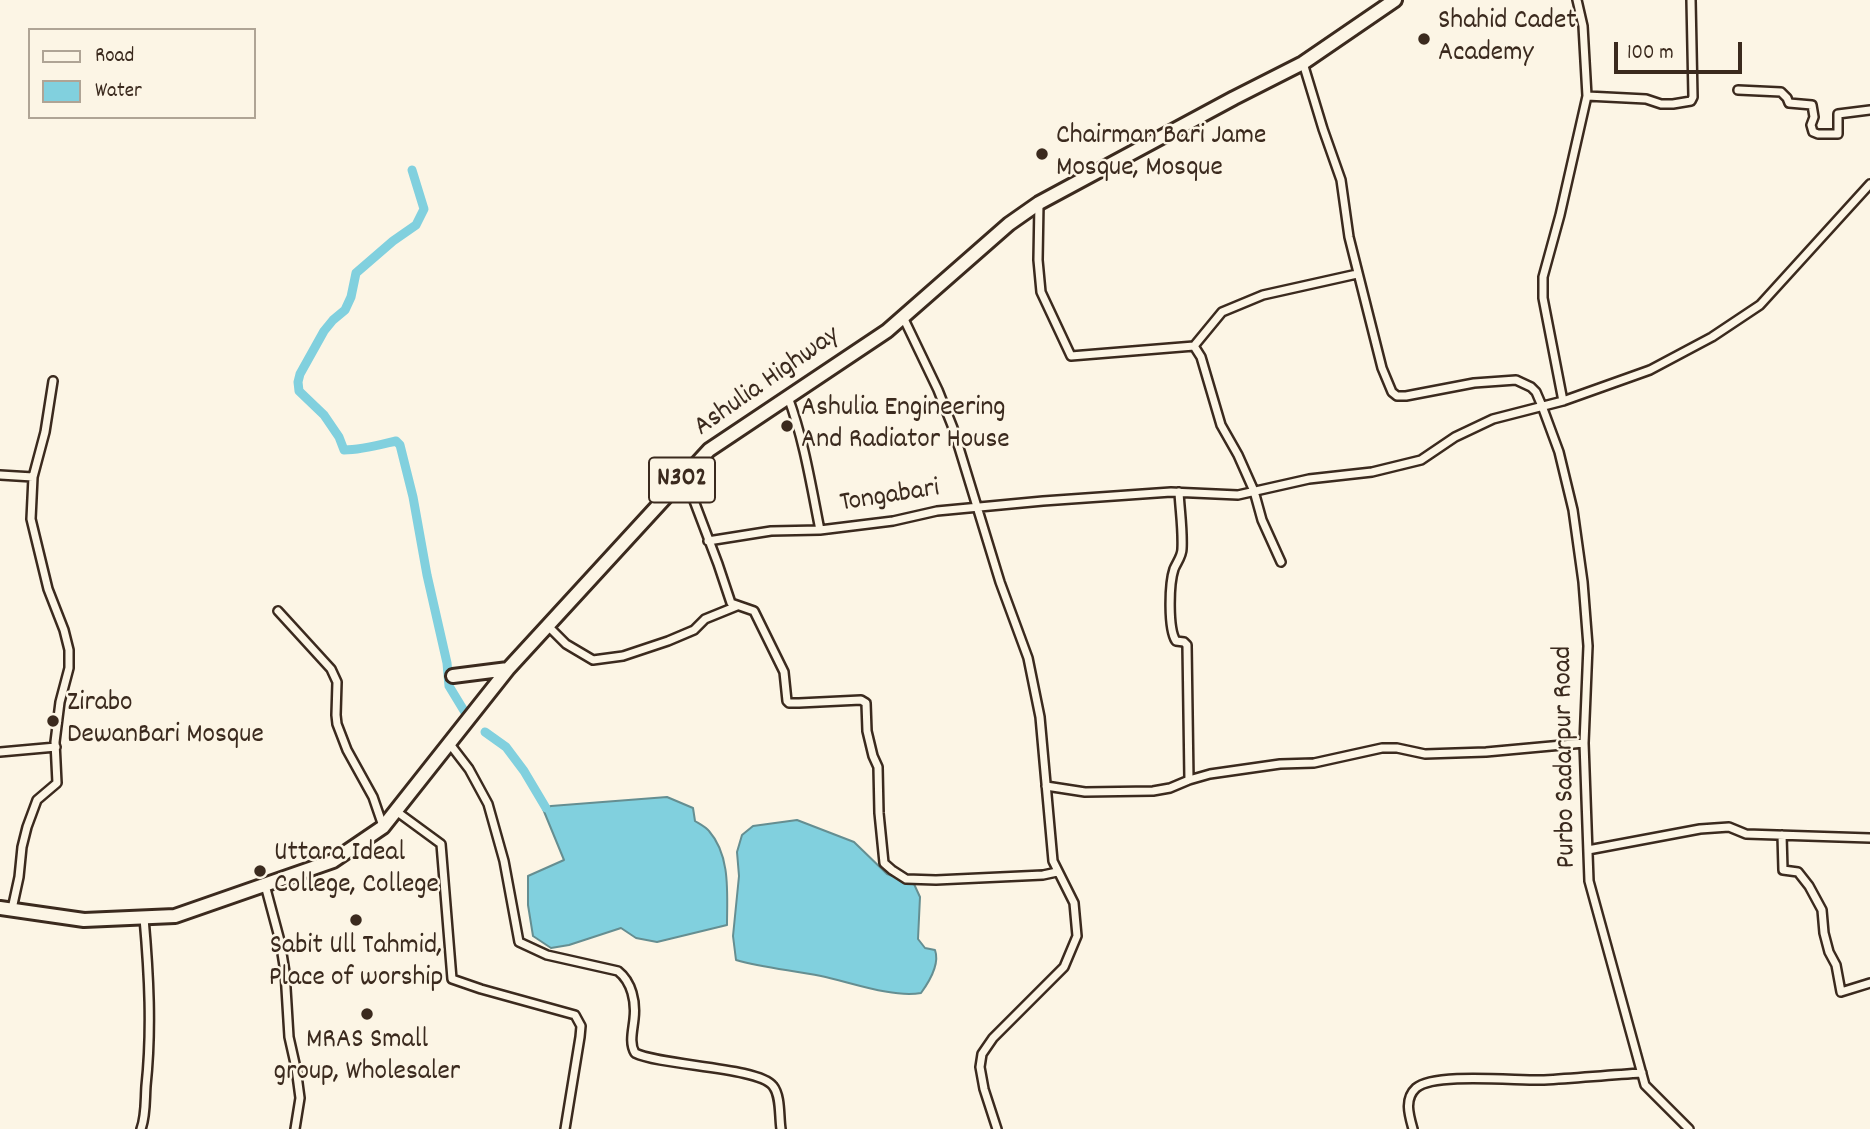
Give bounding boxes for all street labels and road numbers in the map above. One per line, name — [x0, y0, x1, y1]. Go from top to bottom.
street label: Ashulia Highway — [689, 320, 847, 446]
road number: N302 — [649, 458, 715, 502]
street label: Tongabari — [838, 474, 942, 522]
street label: Purbo Sadarpur Road — [1548, 646, 1586, 868]

